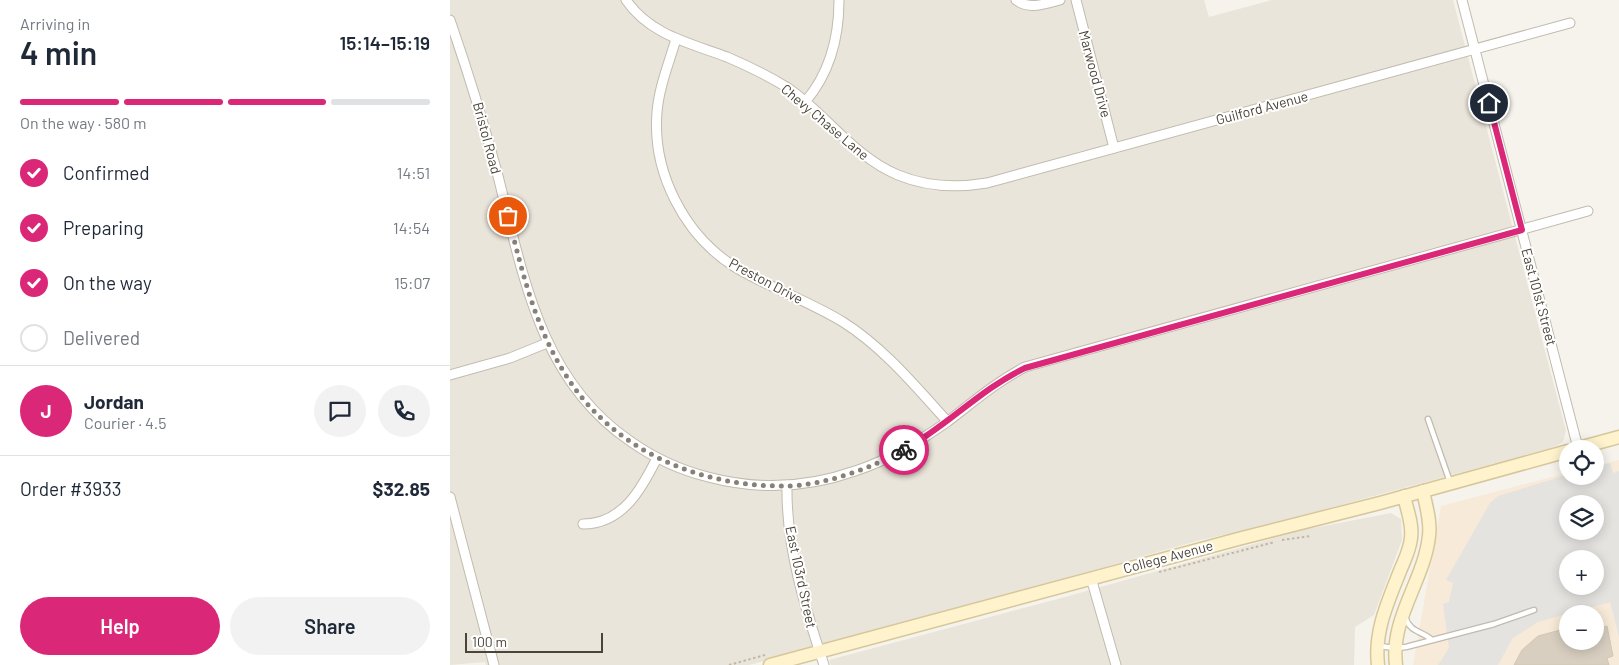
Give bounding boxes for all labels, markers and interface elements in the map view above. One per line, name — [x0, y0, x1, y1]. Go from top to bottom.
text: Arriving in — [20, 14, 90, 33]
street label: Marwood Drive — [1076, 28, 1115, 119]
text: 15:14–15:19 — [340, 31, 430, 54]
text: 4 min — [20, 33, 97, 71]
street label: Chevy Chase Lane — [778, 80, 873, 163]
pin — [1468, 82, 1510, 124]
street label: Guilford Avenue — [1214, 87, 1310, 128]
icon: home — [1475, 89, 1503, 117]
street label: Bristol Road — [470, 100, 505, 176]
text: On the way · 580 m — [20, 113, 146, 132]
icon: check — [20, 159, 48, 187]
text: Confirmed — [63, 161, 150, 184]
text: 14:51 — [397, 163, 430, 182]
pin — [487, 195, 529, 237]
icon: bag — [494, 202, 522, 230]
icon: check — [20, 214, 48, 242]
text: Preparing — [63, 216, 144, 239]
text: 14:54 — [393, 218, 430, 237]
street label: East 101st Street — [1518, 246, 1561, 348]
street label: Preston Drive — [726, 254, 806, 307]
icon: check — [20, 269, 48, 297]
text: On the way — [63, 271, 152, 294]
text: 15:07 — [394, 273, 430, 292]
text: Delivered — [63, 326, 140, 349]
button: chat — [314, 385, 366, 437]
button: phone — [378, 385, 430, 437]
text: Jordan — [84, 390, 144, 413]
text: J — [40, 399, 52, 422]
text: Courier · 4.5 — [84, 413, 167, 432]
courier — [879, 425, 929, 475]
icon: bike — [890, 436, 918, 464]
map controls — [1559, 440, 1604, 650]
button: locate — [1559, 440, 1604, 485]
text: Order #3933 — [20, 477, 122, 500]
text: $32.85 — [373, 477, 430, 500]
button: layers — [1559, 495, 1604, 540]
street label: East 103rd Street — [782, 524, 821, 630]
street label: College Avenue — [1121, 536, 1215, 577]
button: + — [1559, 550, 1604, 595]
button: Help — [20, 597, 220, 655]
button: Share — [230, 597, 430, 655]
button: − — [1559, 605, 1604, 650]
scale bar — [465, 630, 602, 653]
text: 100 m — [472, 633, 507, 650]

